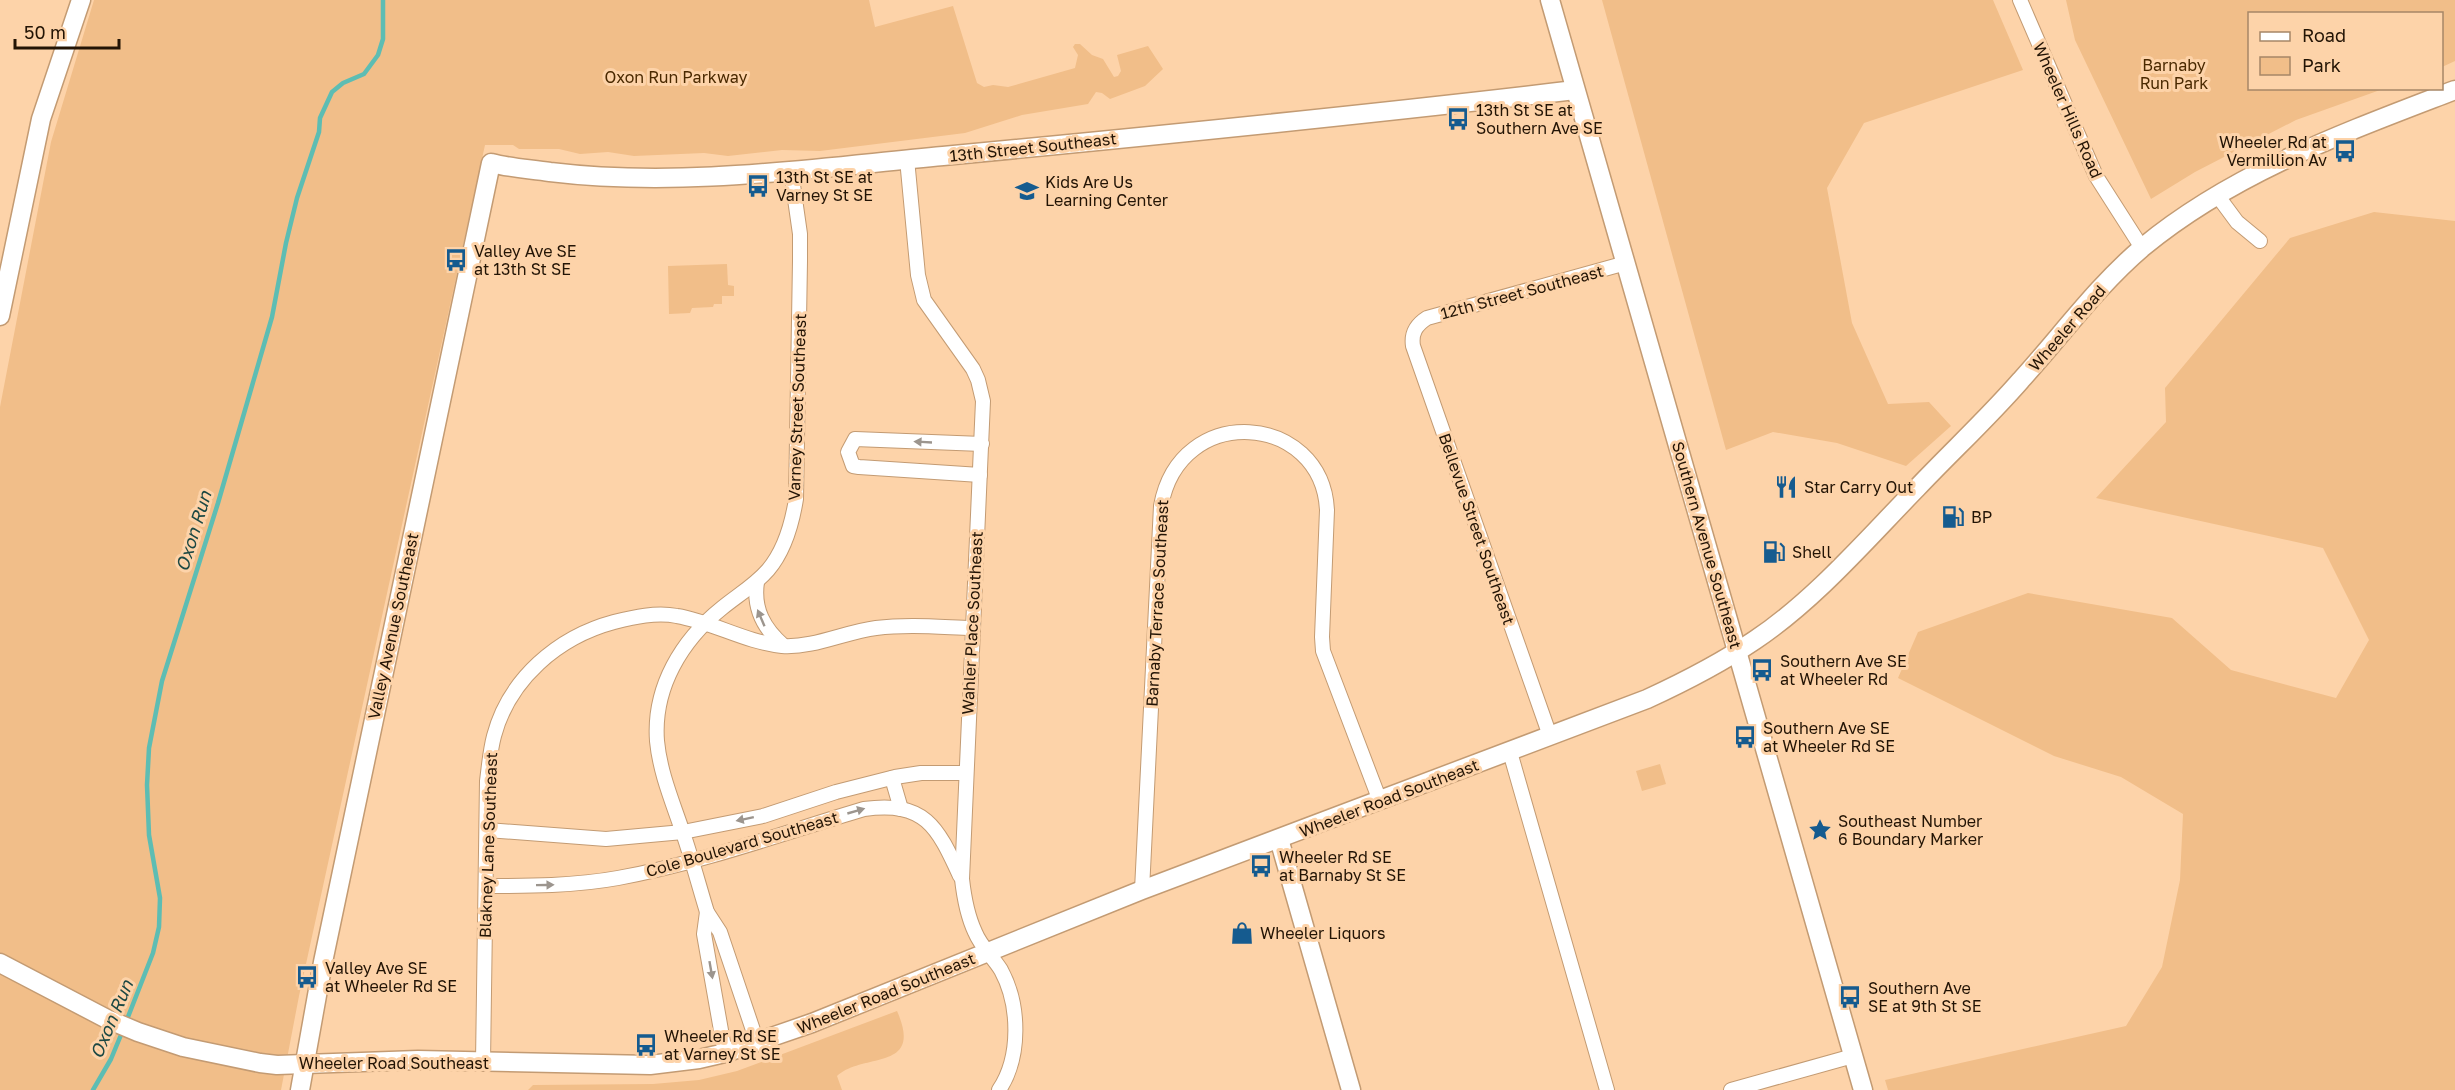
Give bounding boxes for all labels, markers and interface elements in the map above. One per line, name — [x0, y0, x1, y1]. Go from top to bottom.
scale bar — [15, 12, 118, 50]
legend — [2248, 12, 2443, 90]
text: 50 m — [24, 21, 66, 43]
text: Road — [2302, 24, 2346, 46]
street label: Wheeler Hills Road — [2029, 39, 2107, 181]
text: Park — [2302, 54, 2341, 76]
park label: Barnaby Run Park — [2140, 55, 2208, 93]
park label: Oxon Run Parkway — [605, 67, 747, 87]
place label: 13th St SE at Southern Ave SE — [1476, 100, 1603, 138]
bus stop icon: 13th St SE at Southern Ave SE — [1445, 106, 1471, 132]
street label: 13th Street Southeast — [949, 128, 1117, 166]
place label: Wheeler Rd at Vermillion Av — [2219, 132, 2327, 170]
bus stop icon: Wheeler Rd at Vermillion Av — [2332, 138, 2358, 164]
place label: 13th St SE at Varney St SE — [776, 167, 873, 205]
place label: Kids Are Us Learning Center — [1045, 172, 1168, 210]
bus stop icon: 13th St SE at Varney St SE — [745, 173, 771, 199]
school or university icon: Kids Are Us Learning Center — [1014, 178, 1040, 204]
place label: Valley Ave SE at 13th St SE — [474, 241, 576, 279]
bus stop icon: Valley Ave SE at 13th St SE — [443, 247, 469, 273]
street label: 12th Street Southeast — [1438, 261, 1606, 323]
street label: Wheeler Road — [2024, 281, 2110, 375]
street label: Varney Street Southeast — [784, 313, 810, 501]
street label: Bellevue Street Southeast — [1435, 431, 1519, 627]
one-way arrow — [914, 437, 933, 446]
street label: Southern Avenue Southeast — [1668, 439, 1746, 651]
restaurant icon: Star Carry Out — [1773, 474, 1799, 500]
place label: Star Carry Out — [1804, 477, 1913, 497]
water label: Oxon Run — [170, 487, 216, 574]
street label: Barnaby Terrace Southeast — [1142, 499, 1172, 707]
fuel station icon: BP — [1940, 504, 1966, 530]
place label: BP — [1971, 507, 1992, 527]
street label: Valley Avenue Southeast — [363, 531, 423, 721]
street label: Wahler Place Southeast — [957, 531, 987, 715]
fuel station icon: Shell — [1761, 539, 1787, 565]
place label: Shell — [1792, 542, 1832, 562]
one-way arrow — [756, 608, 766, 626]
place label: Southern Ave SE at Wheeler Rd — [1780, 651, 1907, 689]
bus stop icon: Southern Ave SE at Wheeler Rd — [1749, 657, 1775, 683]
place label: Southern Ave SE at Wheeler Rd SE — [1763, 718, 1895, 756]
bus stop icon: Southern Ave SE at Wheeler Rd SE — [1732, 724, 1758, 750]
street label: Blakney Lane Southeast — [475, 752, 501, 938]
street label: Wheeler Road Southeast — [1297, 755, 1481, 841]
one-way arrow — [847, 806, 865, 816]
street label: Cole Boulevard Southeast — [644, 807, 840, 881]
place label: Southeast Number 6 Boundary Marker — [1838, 811, 1983, 849]
one-way arrow — [735, 815, 754, 824]
place icon: Southeast Number 6 Boundary Marker — [1807, 817, 1833, 843]
place label: Wheeler Rd SE at Barnaby St SE — [1279, 847, 1406, 885]
bus stop icon: Wheeler Rd SE at Barnaby St SE — [1248, 853, 1274, 879]
one-way arrow — [535, 881, 554, 890]
shop icon: Wheeler Liquors — [1229, 920, 1255, 946]
place label: Wheeler Liquors — [1260, 923, 1386, 943]
street label: Wheeler Road Southeast — [794, 948, 978, 1038]
place label: Valley Ave SE at Wheeler Rd SE — [325, 958, 457, 996]
one-way arrow — [706, 960, 715, 979]
bus stop icon: Valley Ave SE at Wheeler Rd SE — [294, 964, 320, 990]
water label: Oxon Run — [85, 976, 138, 1061]
place label: Southern Ave SE at 9th St SE — [1868, 978, 1982, 1016]
bus stop icon: Southern Ave SE at 9th St SE — [1837, 984, 1863, 1010]
place label: Wheeler Rd SE at Varney St SE — [664, 1026, 780, 1064]
bus stop icon: Wheeler Rd SE at Varney St SE — [633, 1032, 659, 1058]
street label: Wheeler Road Southeast — [299, 1053, 489, 1073]

